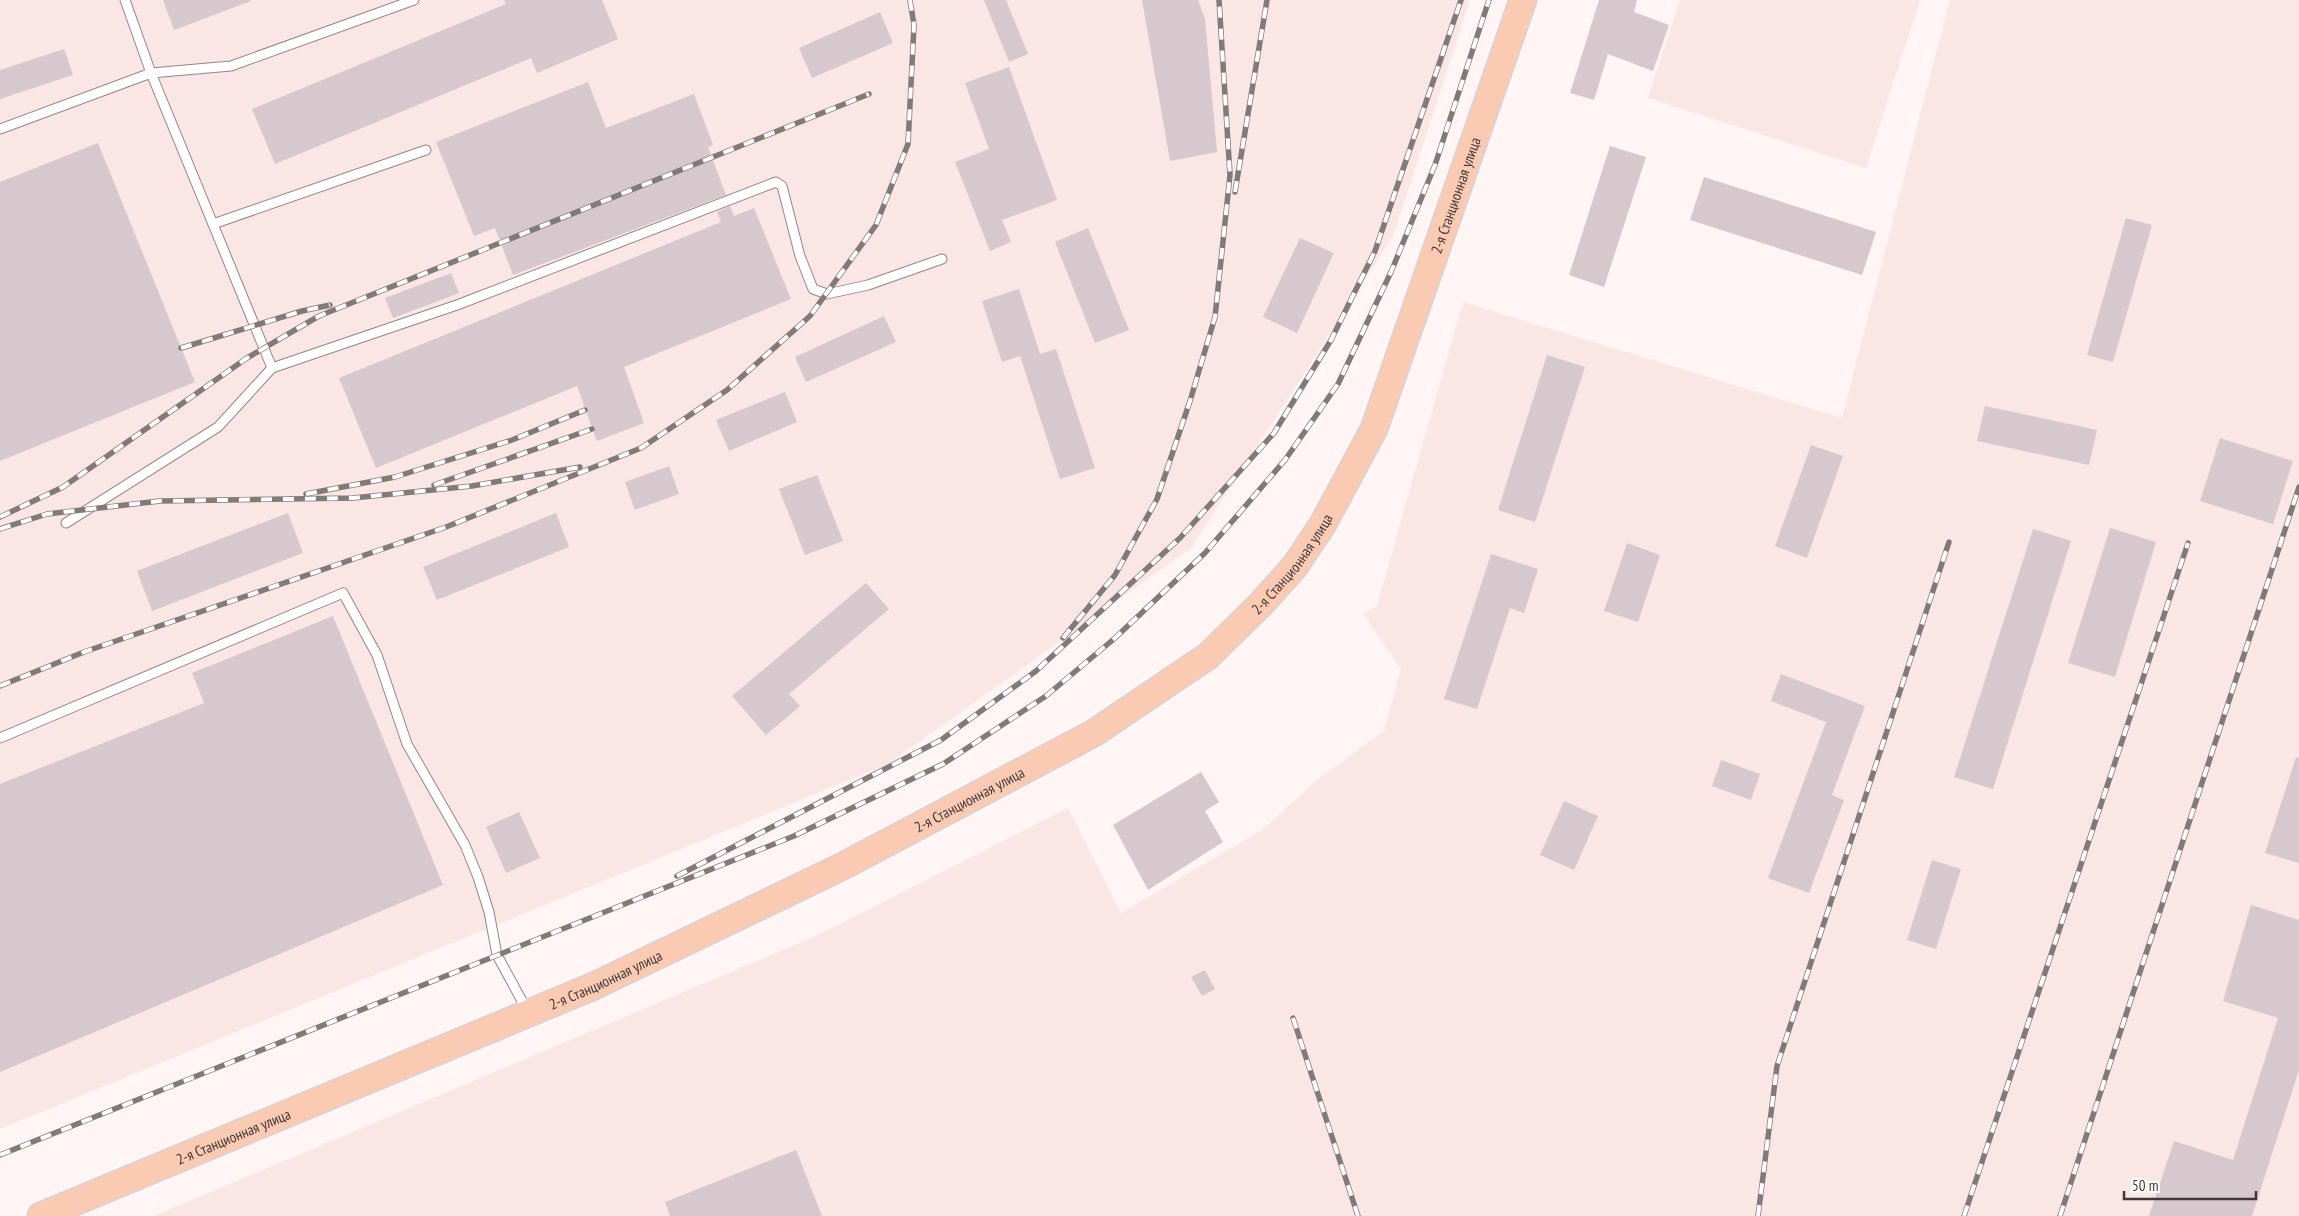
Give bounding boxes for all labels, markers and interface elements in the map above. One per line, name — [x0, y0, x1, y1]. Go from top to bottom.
street label: 2-я Станционная улица — [1426, 134, 1484, 256]
street label: 2-я Станционная улица — [1247, 510, 1336, 618]
street label: 2-я Станционная улица — [911, 762, 1027, 836]
street label: 2-я Станционная улица — [546, 945, 665, 1013]
street label: 2-я Станционная улица — [173, 1104, 293, 1168]
scale bar — [2124, 1168, 2256, 1200]
text: 50 m — [2132, 1176, 2158, 1195]

